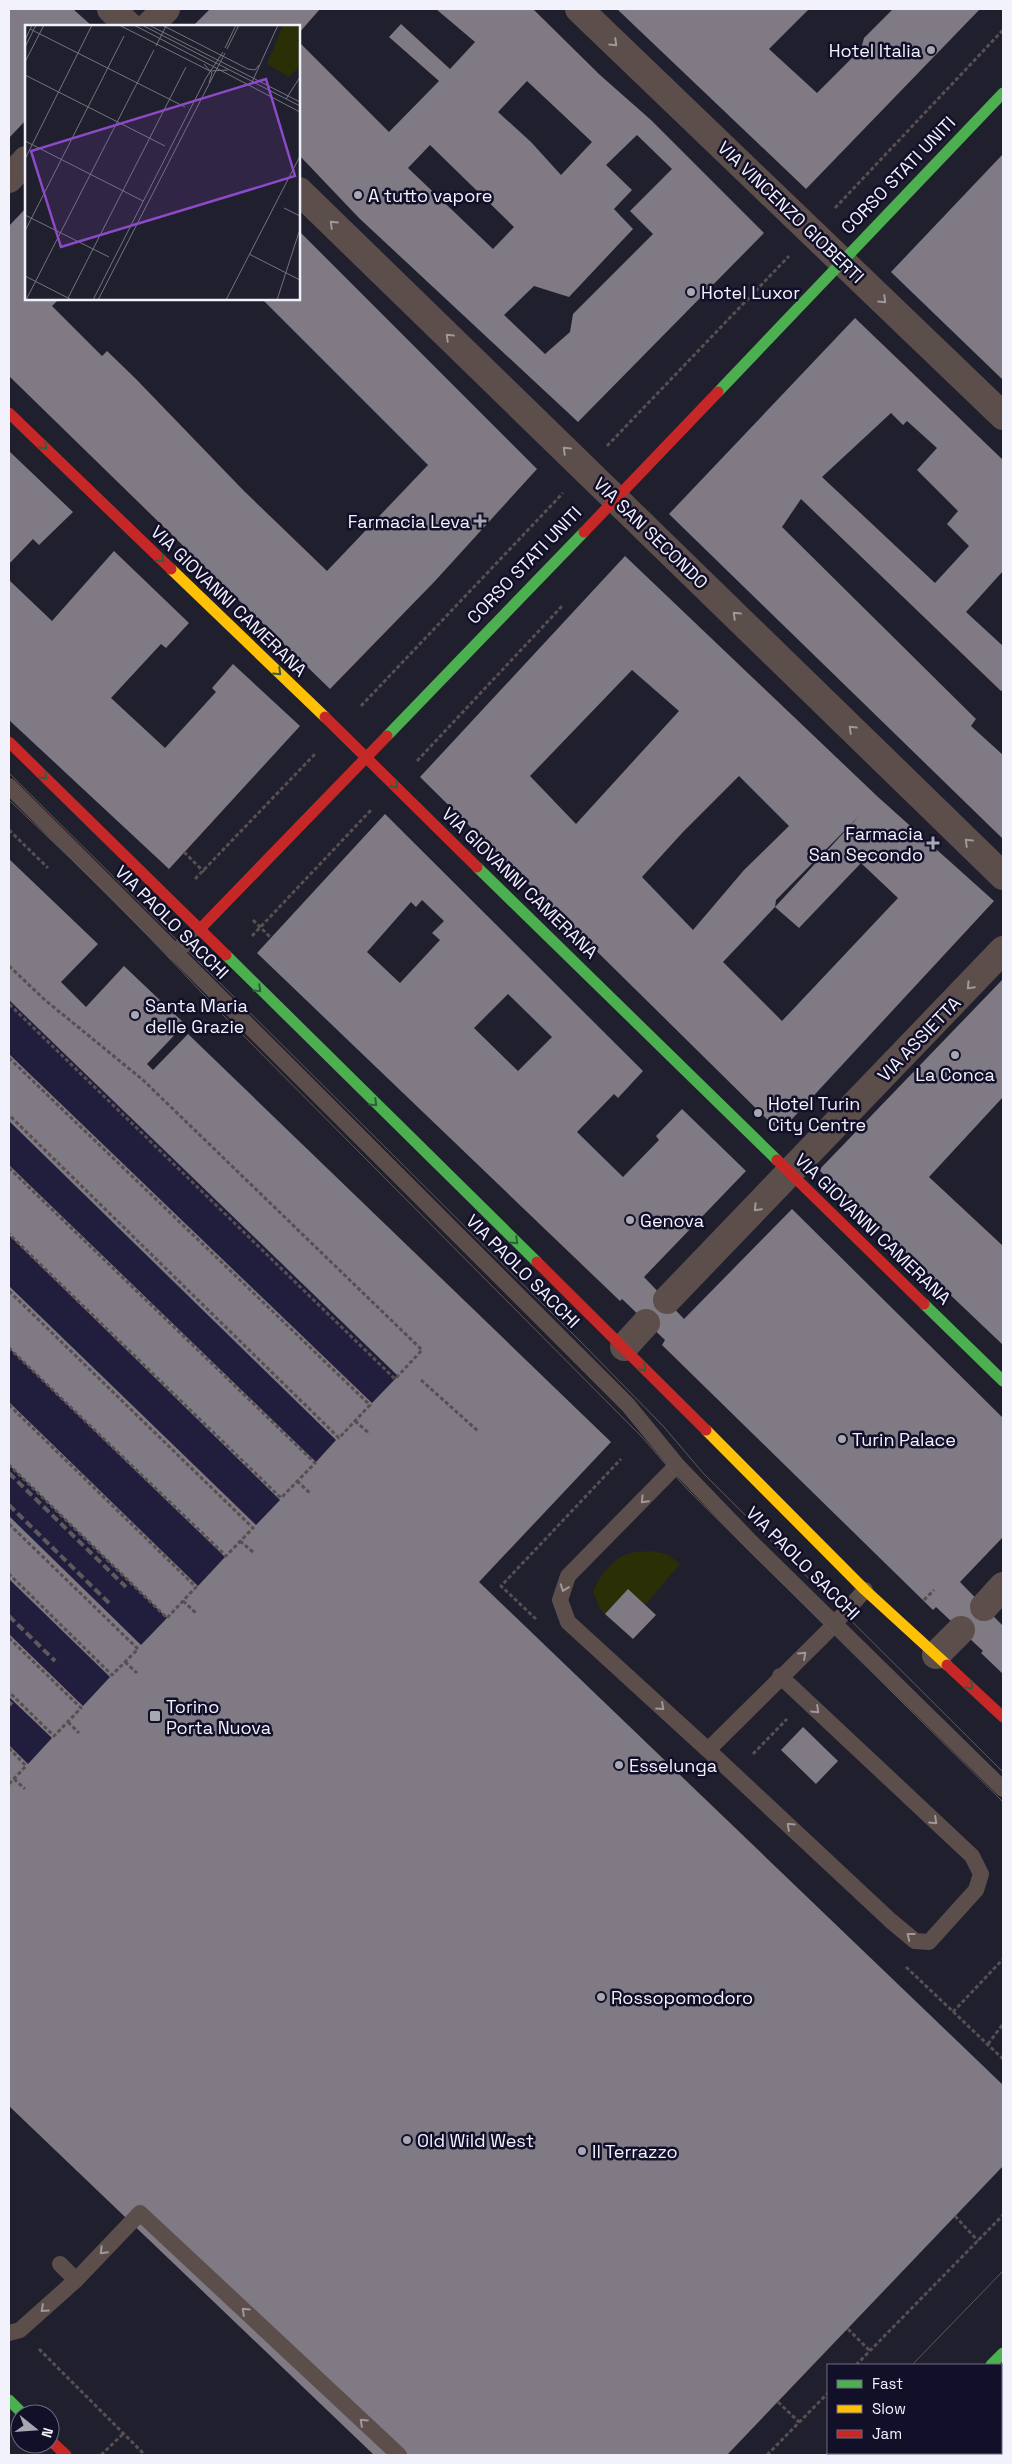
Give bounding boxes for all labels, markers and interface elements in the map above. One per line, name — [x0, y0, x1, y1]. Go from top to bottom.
inset map — [25, 25, 300, 300]
one-way arrow — [608, 37, 617, 46]
place label: Hotel Italia — [829, 39, 921, 62]
marker: Hotel Italia — [925, 44, 937, 56]
street label: CORSO STATI UNITI — [836, 111, 960, 239]
street label: VIA VINCENZO GIOBERTI — [713, 136, 869, 288]
place label: A tutto vapore — [368, 184, 492, 207]
marker: A tutto vapore — [352, 189, 364, 201]
one-way arrow — [329, 220, 338, 229]
place label: Hotel Luxor — [701, 281, 800, 304]
marker: Hotel Luxor — [685, 286, 697, 298]
one-way arrow — [877, 294, 886, 303]
one-way arrow — [446, 333, 455, 342]
one-way arrow — [38, 441, 47, 450]
one-way arrow — [563, 446, 572, 455]
street label: VIA SAN SECONDO — [589, 472, 713, 594]
street label: CORSO STATI UNITI — [462, 501, 586, 629]
place label: Farmacia Leva — [348, 510, 470, 533]
marker: Farmacia Leva — [474, 515, 486, 527]
street label: VIA GIOVANNI CAMERANA — [146, 520, 312, 682]
one-way arrow — [155, 553, 164, 562]
one-way arrow — [732, 612, 741, 621]
one-way arrow — [272, 666, 281, 675]
one-way arrow — [849, 726, 858, 735]
one-way arrow — [38, 770, 47, 779]
one-way arrow — [389, 779, 398, 788]
street label: VIA GIOVANNI CAMERANA — [437, 802, 603, 964]
place label: Farmacia San Secondo — [809, 822, 923, 866]
marker: Farmacia San Secondo — [927, 837, 939, 849]
one-way arrow — [965, 839, 974, 848]
street label: VIA PAOLO SACCHI — [110, 860, 234, 984]
one-way arrow — [967, 980, 976, 989]
one-way arrow — [252, 983, 261, 992]
street label: VIA ASSIETTA — [872, 991, 966, 1087]
place label: Santa Maria delle Grazie — [145, 994, 248, 1038]
marker: Santa Maria delle Grazie — [129, 1009, 141, 1021]
marker: La Conca — [949, 1049, 961, 1061]
place label: La Conca — [915, 1063, 995, 1086]
place label: Hotel Turin City Centre — [768, 1092, 866, 1136]
one-way arrow — [368, 1097, 377, 1106]
marker: Hotel Turin City Centre — [752, 1107, 764, 1119]
street label: VIA GIOVANNI CAMERANA — [790, 1148, 956, 1310]
one-way arrow — [754, 1202, 763, 1211]
street label: VIA PAOLO SACCHI — [461, 1209, 585, 1333]
place label: Genova — [640, 1209, 704, 1232]
marker: Genova — [624, 1214, 636, 1226]
one-way arrow — [509, 1235, 518, 1244]
one-way arrow — [637, 1362, 646, 1371]
place label: Turin Palace — [852, 1428, 956, 1451]
marker: Turin Palace — [836, 1433, 848, 1445]
one-way arrow — [640, 1494, 649, 1503]
street label: VIA PAOLO SACCHI — [741, 1501, 865, 1625]
one-way arrow — [560, 1584, 570, 1592]
one-way arrow — [797, 1652, 806, 1661]
one-way arrow — [964, 1680, 973, 1689]
place label: Torino Porta Nuova — [166, 1695, 271, 1739]
one-way arrow — [656, 1701, 665, 1710]
one-way arrow — [810, 1704, 819, 1713]
marker: Torino Porta Nuova — [148, 1709, 162, 1723]
place label: Esselunga — [629, 1754, 717, 1777]
marker: Esselunga — [613, 1759, 625, 1771]
one-way arrow — [929, 1815, 938, 1824]
one-way arrow — [787, 1823, 796, 1832]
one-way arrow — [906, 1933, 916, 1942]
place label: Rossopomodoro — [611, 1986, 753, 2009]
marker: Rossopomodoro — [595, 1991, 607, 2003]
place label: Old Wild West — [417, 2129, 534, 2152]
marker: Old Wild West — [401, 2134, 413, 2146]
place label: Il Terrazzo — [592, 2140, 678, 2163]
marker: Il Terrazzo — [576, 2145, 588, 2157]
one-way arrow — [100, 2246, 109, 2255]
one-way arrow — [40, 2303, 49, 2312]
one-way arrow — [241, 2308, 250, 2317]
legend — [827, 2364, 1002, 2454]
text: Fast — [872, 2374, 903, 2393]
text: Slow — [872, 2399, 906, 2418]
north arrow — [10, 2404, 60, 2454]
one-way arrow — [360, 2419, 369, 2428]
text: Jam — [872, 2424, 902, 2443]
text: N — [37, 2426, 57, 2440]

